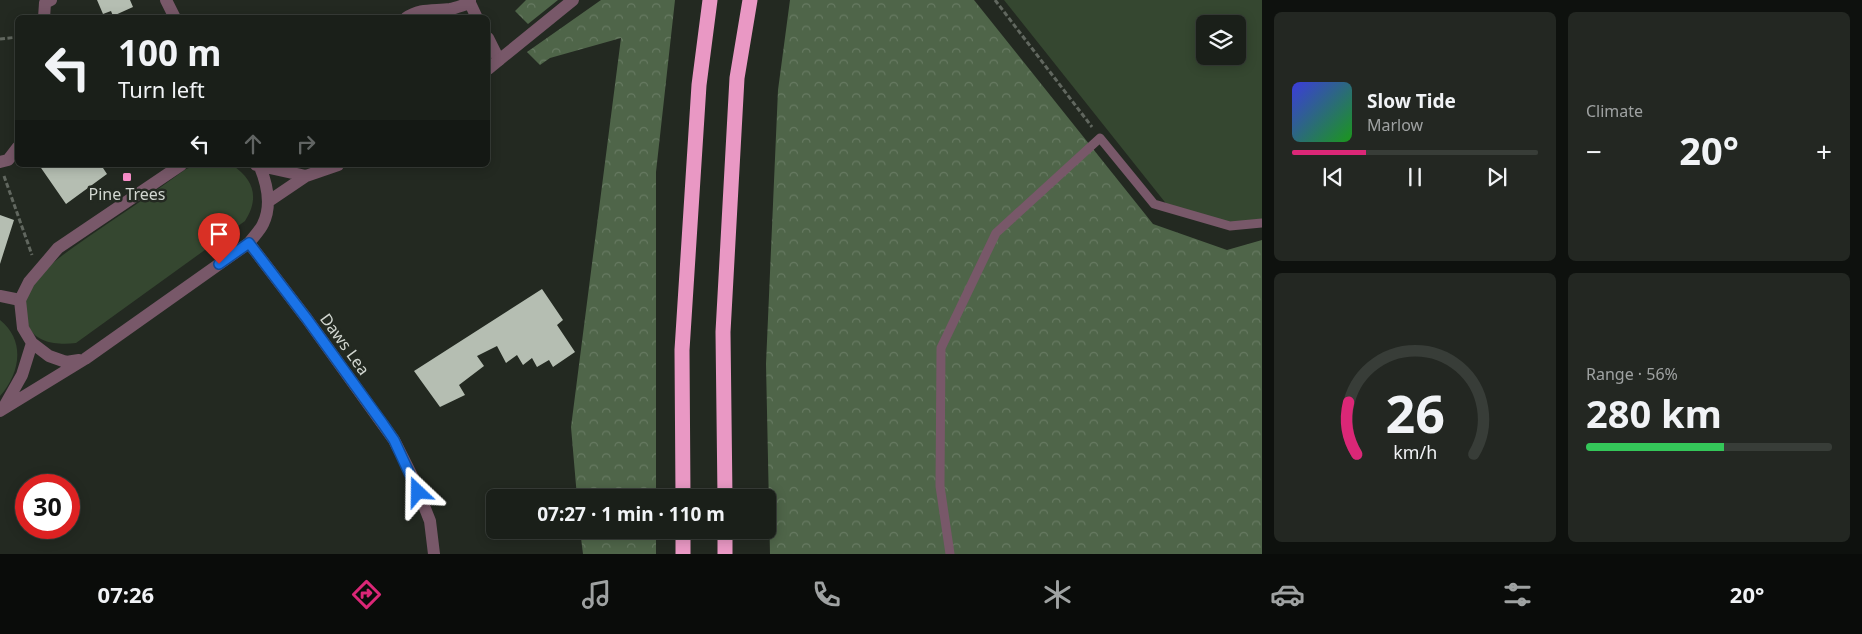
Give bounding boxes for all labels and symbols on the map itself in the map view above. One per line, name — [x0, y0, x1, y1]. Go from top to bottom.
marker: Pine Trees — [121, 171, 133, 183]
place label: Pine Trees — [89, 183, 165, 205]
pin — [198, 213, 240, 264]
street label: Daws Lea — [315, 309, 375, 379]
position arrow — [391, 465, 443, 517]
speed limit sign: 30 — [15, 474, 80, 539]

